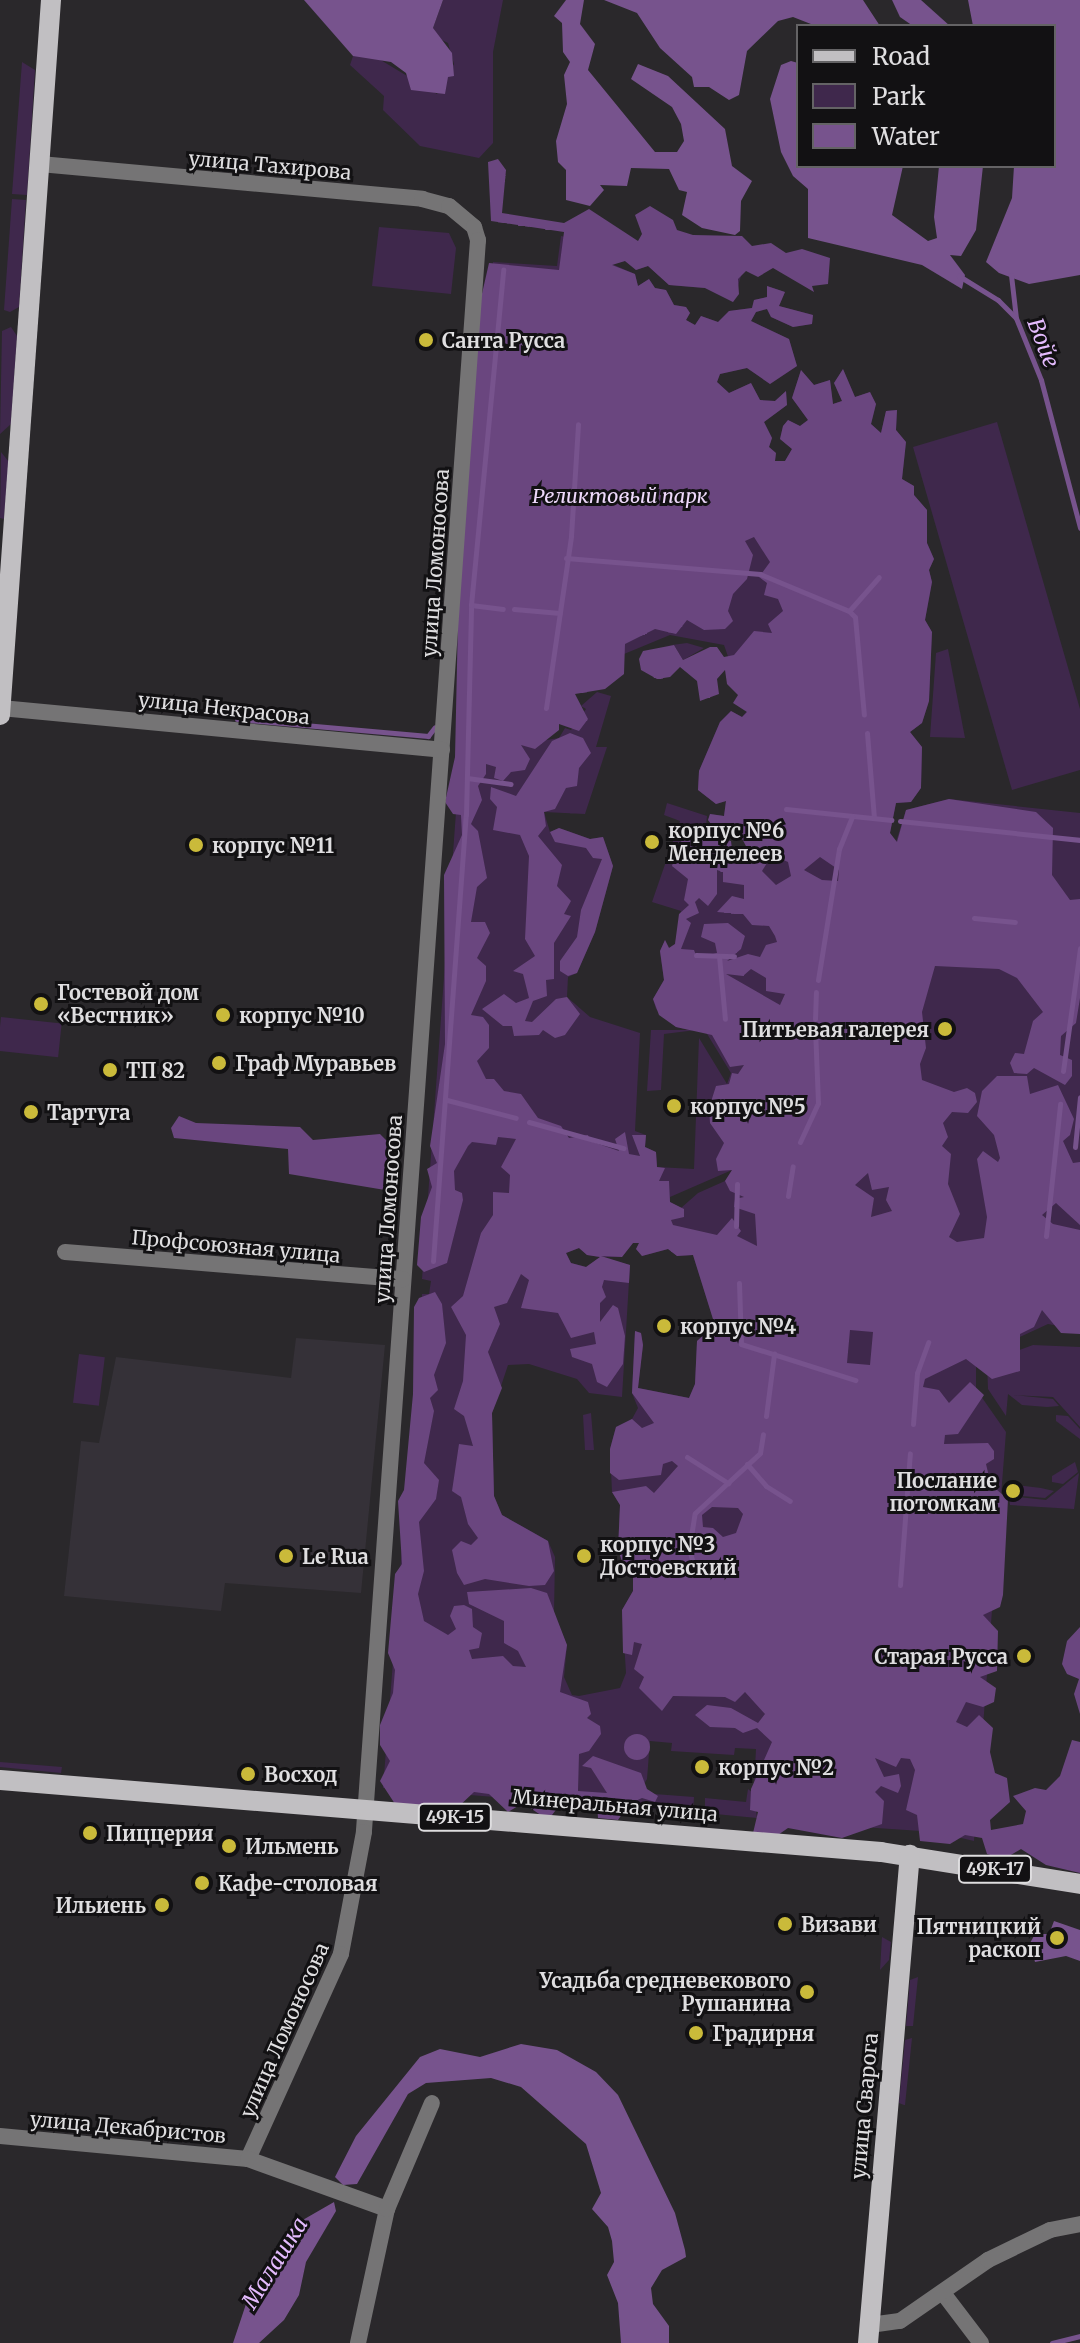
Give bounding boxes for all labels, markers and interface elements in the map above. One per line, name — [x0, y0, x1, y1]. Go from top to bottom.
legend — [796, 24, 1056, 168]
text: Road — [872, 41, 930, 72]
text: Park — [872, 81, 925, 112]
text: Water — [872, 121, 940, 152]
street label: улица Тахирова — [188, 146, 352, 184]
water label: Войе — [1022, 315, 1064, 371]
place label: Санта Русса — [442, 328, 565, 352]
marker: Санта Русса — [417, 331, 435, 349]
street label: улица Ломоносова — [416, 468, 454, 658]
park label: Реликтовый парк — [532, 483, 708, 507]
street label: улица Некрасова — [137, 687, 311, 729]
place label: корпус №6 Менделеев — [668, 818, 784, 865]
place label: корпус №11 — [212, 833, 334, 857]
marker: корпус №6 Менделеев — [643, 833, 661, 851]
marker: корпус №11 — [187, 836, 205, 854]
place label: Гостевой дом «Вестник» — [57, 980, 199, 1027]
marker: Гостевой дом «Вестник» — [32, 995, 50, 1013]
place label: корпус №10 — [239, 1003, 365, 1027]
marker: корпус №10 — [214, 1006, 232, 1024]
place label: Питьевая галерея — [742, 1017, 929, 1041]
marker: Питьевая галерея — [936, 1020, 954, 1038]
place label: Граф Муравьев — [235, 1051, 396, 1075]
marker: Граф Муравьев — [210, 1054, 228, 1072]
place label: ТП 82 — [126, 1058, 185, 1082]
marker: ТП 82 — [101, 1061, 119, 1079]
place label: корпус №5 — [690, 1094, 806, 1118]
marker: корпус №5 — [665, 1097, 683, 1115]
place label: Тартуга — [47, 1100, 131, 1124]
marker: Тартуга — [22, 1103, 40, 1121]
street label: улица Ломоносова — [369, 1114, 407, 1304]
street label: Профсоюзная улица — [131, 1225, 341, 1267]
place label: корпус №4 — [680, 1314, 796, 1338]
marker: корпус №4 — [655, 1317, 673, 1335]
place label: Послание потомкам — [889, 1468, 997, 1515]
marker: Послание потомкам — [1004, 1482, 1022, 1500]
place label: корпус №3 Достоевский — [600, 1532, 737, 1579]
place label: Le Rua — [302, 1544, 369, 1568]
marker: Le Rua — [277, 1547, 295, 1565]
marker: корпус №3 Достоевский — [575, 1547, 593, 1565]
place label: Старая Русса — [874, 1644, 1008, 1668]
marker: Старая Русса — [1015, 1647, 1033, 1665]
place label: корпус №2 — [718, 1755, 834, 1779]
marker: корпус №2 — [693, 1758, 711, 1776]
place label: Восход — [264, 1762, 338, 1786]
marker: Восход — [239, 1765, 257, 1783]
street label: Минеральная улица — [511, 1784, 719, 1826]
road number: 49К-15 — [417, 1803, 493, 1831]
place label: Пиццерия — [106, 1821, 214, 1845]
marker: Пиццерия — [81, 1824, 99, 1842]
place label: Ильмень — [245, 1834, 339, 1858]
marker: Ильмень — [220, 1837, 238, 1855]
road number: 49К-17 — [957, 1855, 1033, 1883]
place label: Кафе-столовая — [218, 1871, 378, 1895]
marker: Кафе-столовая — [193, 1874, 211, 1892]
place label: Ильиень — [55, 1893, 146, 1917]
marker: Ильиень — [153, 1896, 171, 1914]
place label: Визави — [801, 1912, 877, 1936]
place label: Пятницкий раскоп — [917, 1914, 1041, 1961]
marker: Визави — [776, 1915, 794, 1933]
marker: Пятницкий раскоп — [1048, 1929, 1066, 1947]
street label: улица Ломоносова — [235, 1939, 333, 2121]
place label: Усадьба средневекового Рушанина — [540, 1968, 791, 2015]
marker: Усадьба средневекового Рушанина — [798, 1983, 816, 2001]
place label: Градирня — [712, 2021, 814, 2045]
marker: Градирня — [687, 2024, 705, 2042]
street label: улица Сварога — [846, 2032, 882, 2180]
street label: улица Декабристов — [29, 2106, 227, 2148]
water label: Малашка — [237, 2212, 313, 2314]

